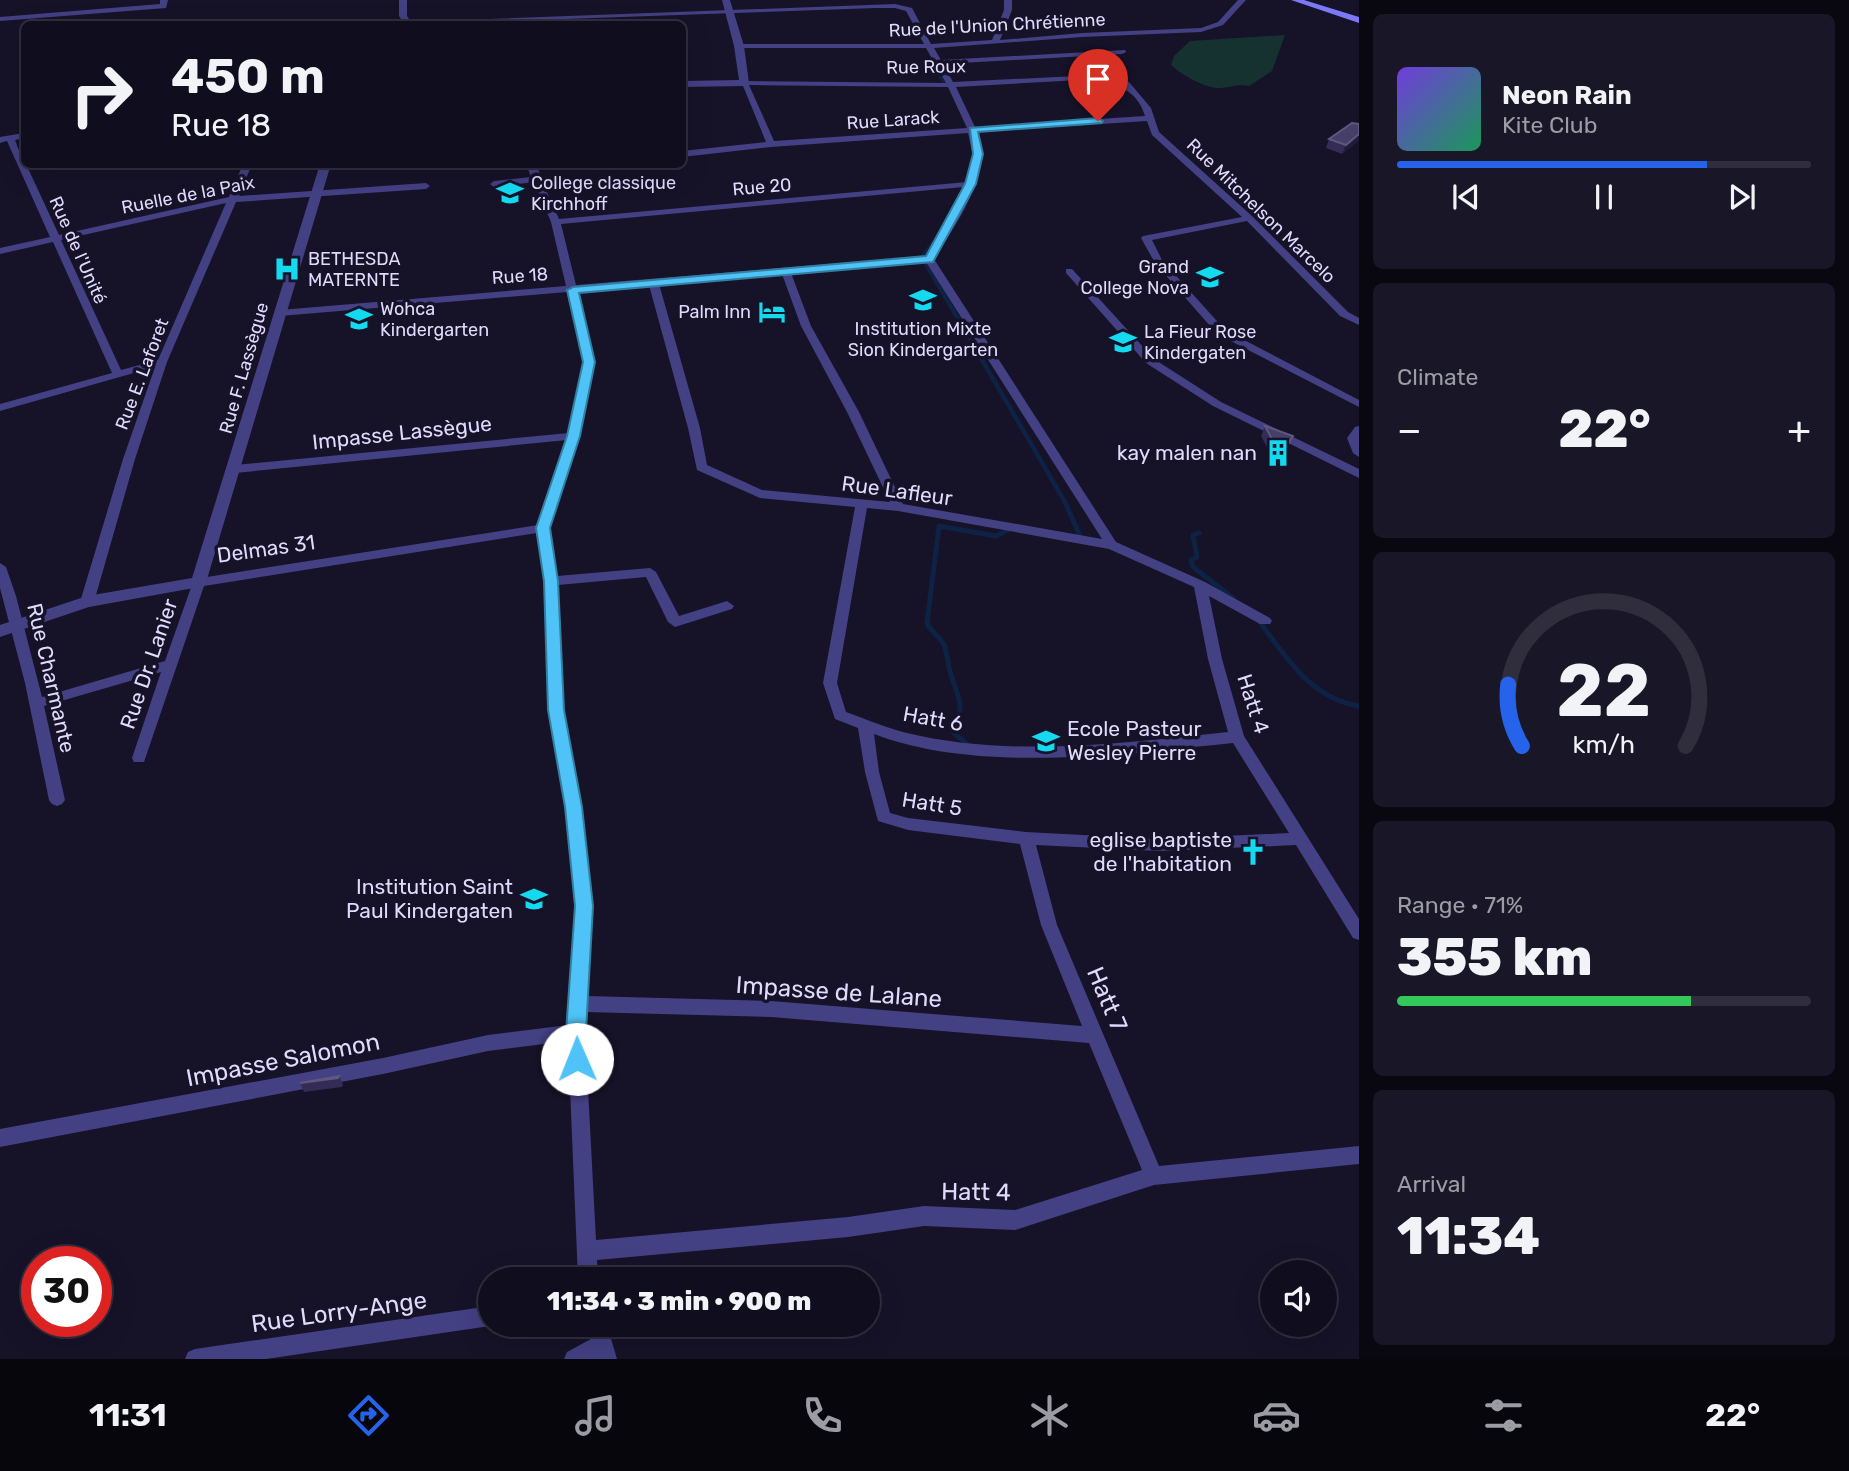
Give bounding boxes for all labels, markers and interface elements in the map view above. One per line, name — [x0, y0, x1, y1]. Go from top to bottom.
street label: Rue de l'Union Chrétienne — [888, 8, 1106, 42]
text: 450 m — [171, 47, 325, 105]
icon: right — [56, 49, 147, 140]
pin — [1068, 49, 1128, 121]
street label: Rue Roux — [886, 55, 966, 79]
icon: arrive — [1079, 60, 1117, 98]
text: Neon Rain — [1502, 80, 1632, 111]
text: Rue 18 — [171, 106, 271, 144]
street label: Rue Larack — [846, 106, 941, 134]
text: Kite Club — [1502, 111, 1597, 139]
street label: Rue Mitchelson Marcelo — [1182, 134, 1340, 288]
street label: Ruelle de la Paix — [120, 171, 257, 219]
place label: College classique Kirchhoff — [531, 172, 676, 215]
street label: Rue 20 — [732, 173, 792, 201]
school or university icon: College classique Kirchhoff — [495, 178, 525, 208]
icon: previous — [1447, 178, 1485, 216]
icon: pause — [1585, 178, 1623, 216]
icon: next — [1723, 178, 1761, 216]
street label: Rue de l'Unité — [44, 193, 112, 307]
place label: BETHESDA MATERNTE — [308, 248, 401, 291]
hospital icon: BETHESDA MATERNTE — [272, 254, 302, 284]
place label: Grand College Nova — [1081, 256, 1189, 299]
school or university icon: Grand College Nova — [1195, 262, 1225, 292]
street label: Rue 18 — [491, 263, 549, 289]
school or university icon: Institution Mixte Sion Kindergarten — [908, 285, 938, 315]
hotel icon: Palm Inn — [757, 297, 787, 327]
place label: Wohca Kindergarten — [380, 298, 489, 341]
street label: Rue F. Lassègue — [215, 300, 273, 436]
place label: Palm Inn — [678, 301, 751, 323]
school or university icon: Wohca Kindergarten — [344, 304, 374, 334]
street label: Rue E. Laforet — [111, 315, 173, 433]
place label: Institution Mixte Sion Kindergarten — [848, 318, 998, 361]
place label: La Fieur Rose Kindergaten — [1144, 321, 1256, 364]
school or university icon: La Fieur Rose Kindergaten — [1108, 327, 1138, 357]
text: Climate — [1397, 363, 1478, 391]
text: 22° — [1558, 398, 1651, 460]
text: − — [1397, 407, 1422, 453]
text: + — [1787, 407, 1811, 453]
street label: Impasse Lassègue — [311, 411, 493, 454]
building icon: kay malen nan — [1263, 438, 1293, 468]
place label: kay malen nan — [1117, 440, 1257, 465]
street label: Rue Lafleur — [840, 470, 954, 511]
street label: Delmas 31 — [215, 529, 317, 568]
street label: Rue Dr. Lanier — [115, 595, 182, 732]
street label: Rue Charmante — [22, 601, 81, 755]
text: 22 — [1557, 648, 1651, 734]
street label: Hatt 4 — [1232, 671, 1275, 737]
street label: Hatt 6 — [901, 701, 965, 736]
place label: Ecole Pasteur Wesley Pierre — [1067, 716, 1201, 765]
school or university icon: Ecole Pasteur Wesley Pierre — [1031, 726, 1061, 756]
text: km/h — [1573, 729, 1635, 758]
street label: Hatt 5 — [900, 786, 964, 821]
place label: eglise baptiste de l'habitation — [1089, 827, 1232, 876]
church icon: eglise baptiste de l'habitation — [1238, 837, 1268, 867]
place label: Institution Saint Paul Kindergaten — [346, 874, 513, 923]
school or university icon: Institution Saint Paul Kindergaten — [519, 884, 549, 914]
text: Range · 71% — [1397, 891, 1523, 919]
text: 355 km — [1397, 926, 1593, 988]
street label: Hatt 7 — [1081, 963, 1133, 1035]
street label: Impasse de Lalane — [735, 971, 943, 1013]
position arrow — [540, 1022, 614, 1096]
street label: Impasse Salomon — [184, 1027, 382, 1093]
text: Arrival — [1397, 1170, 1466, 1198]
street label: Hatt 4 — [941, 1177, 1011, 1207]
text: 11:34 — [1397, 1205, 1540, 1267]
speed limit sign: 30 — [21, 1246, 112, 1337]
map controls — [1260, 1260, 1337, 1337]
button: sound — [1260, 1260, 1337, 1337]
street label: Rue Lorry-Ange — [249, 1286, 429, 1338]
text: 11:34 · 3 min · 900 m — [547, 1286, 811, 1317]
icon: directions — [344, 1391, 393, 1440]
icon: music — [571, 1391, 620, 1440]
icon: phone — [798, 1391, 847, 1440]
icon: climate — [1025, 1391, 1074, 1440]
icon: car — [1252, 1391, 1301, 1440]
icon: filters — [1479, 1391, 1528, 1440]
text: 11:31 — [89, 1396, 167, 1434]
text: 22° — [1705, 1396, 1760, 1434]

